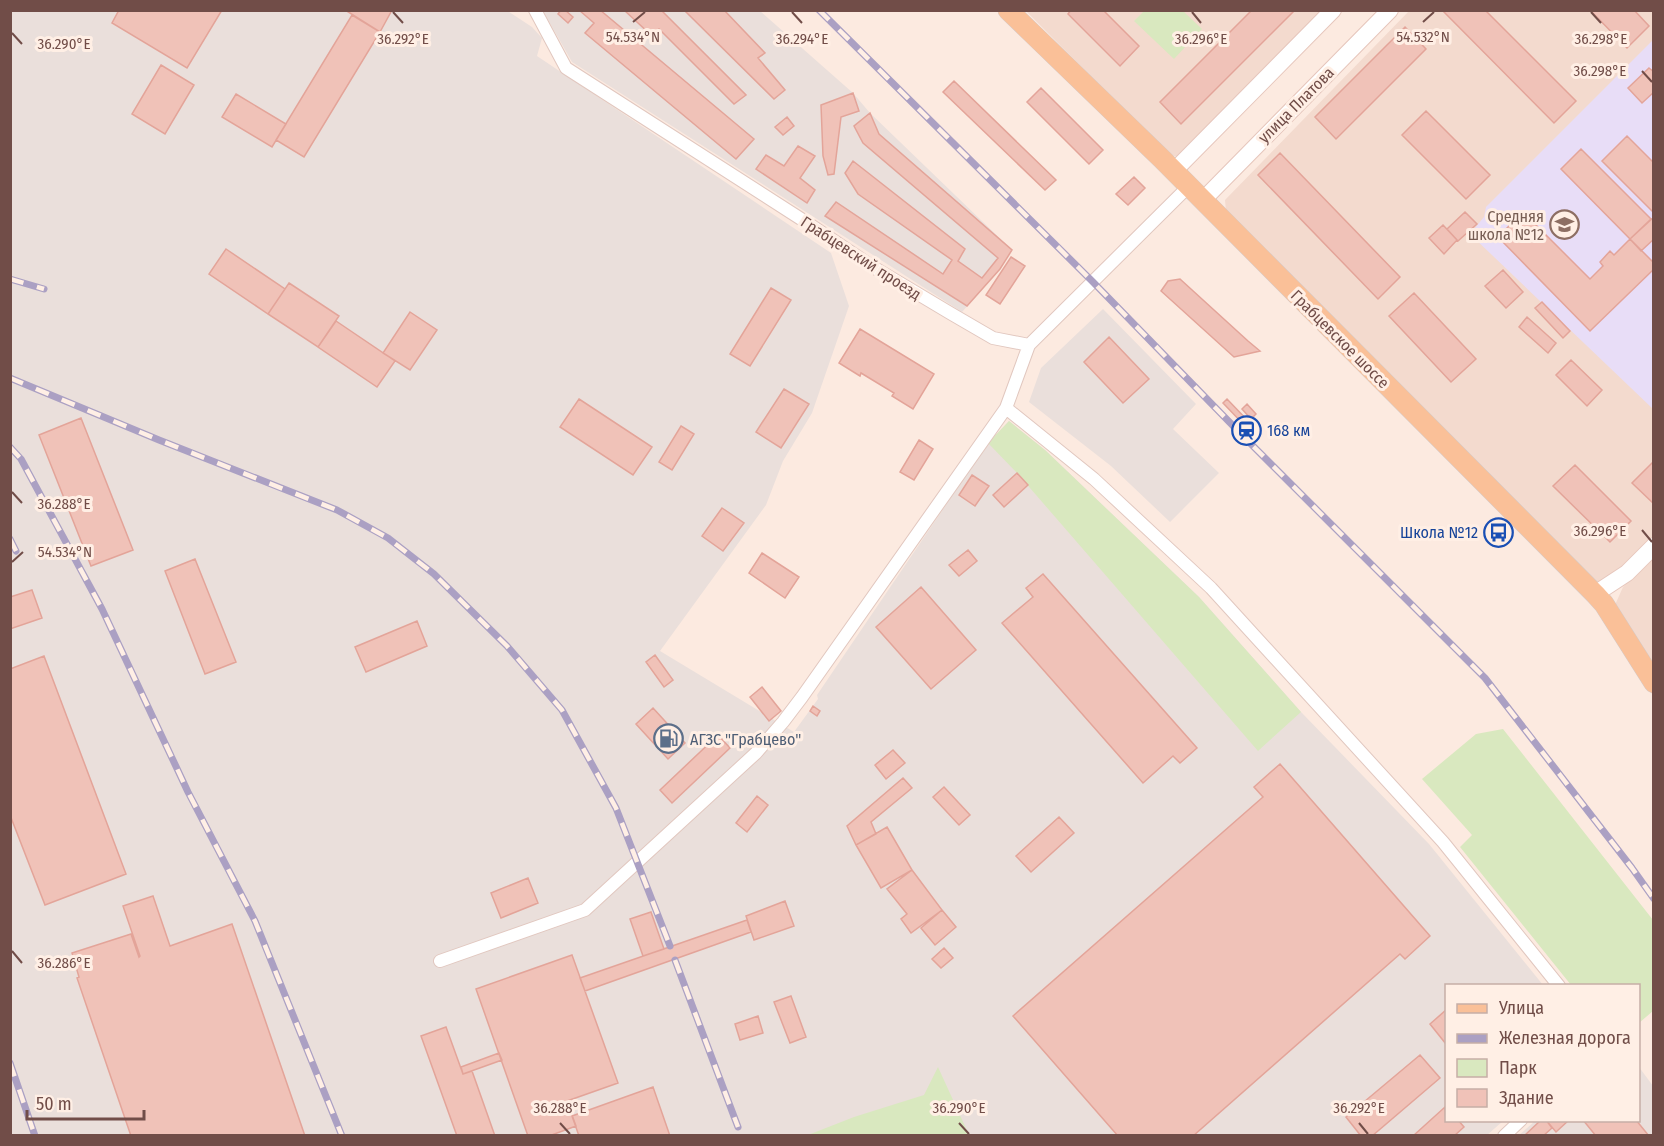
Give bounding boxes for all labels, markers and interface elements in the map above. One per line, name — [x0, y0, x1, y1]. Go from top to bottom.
text: 54.534°N — [606, 28, 660, 46]
text: 54.532°N — [1396, 28, 1450, 46]
text: 36.292°E — [377, 30, 429, 48]
text: 36.294°E — [776, 30, 828, 48]
text: 36.296°E — [1175, 30, 1227, 48]
text: 36.298°E — [1575, 30, 1627, 48]
text: 36.290°E — [37, 35, 91, 53]
text: 36.298°E — [1574, 62, 1626, 80]
street label: улица Платова — [1254, 63, 1338, 147]
place label: Средняя школа №12 — [1468, 207, 1544, 244]
school or university icon: Средняя школа №12 — [1549, 209, 1581, 241]
street label: Грабцевский проезд — [797, 212, 925, 304]
street label: Грабцевское шоссе — [1287, 286, 1393, 392]
station icon: 168 км — [1230, 414, 1262, 446]
place label: 168 км — [1267, 421, 1310, 440]
text: 36.288°E — [37, 495, 91, 513]
bus stop icon: Школа №12 — [1483, 516, 1515, 548]
text: 36.296°E — [1574, 522, 1626, 540]
place label: Школа №12 — [1400, 523, 1478, 542]
text: 54.534°N — [38, 543, 92, 561]
fuel station icon: АГЗС "Грабцево" — [653, 723, 685, 755]
place label: АГЗС "Грабцево" — [690, 730, 801, 749]
text: 36.286°E — [38, 954, 90, 972]
legend — [1445, 984, 1640, 1122]
text: Улица — [1498, 997, 1544, 1019]
text: Железная дорога — [1499, 1027, 1631, 1049]
text: Парк — [1499, 1057, 1537, 1079]
scale bar — [27, 1083, 144, 1121]
text: Здание — [1499, 1087, 1554, 1109]
text: 50 m — [36, 1093, 72, 1115]
text: 36.288°E — [533, 1099, 587, 1117]
text: 36.290°E — [932, 1099, 986, 1117]
text: 36.292°E — [1333, 1099, 1385, 1117]

